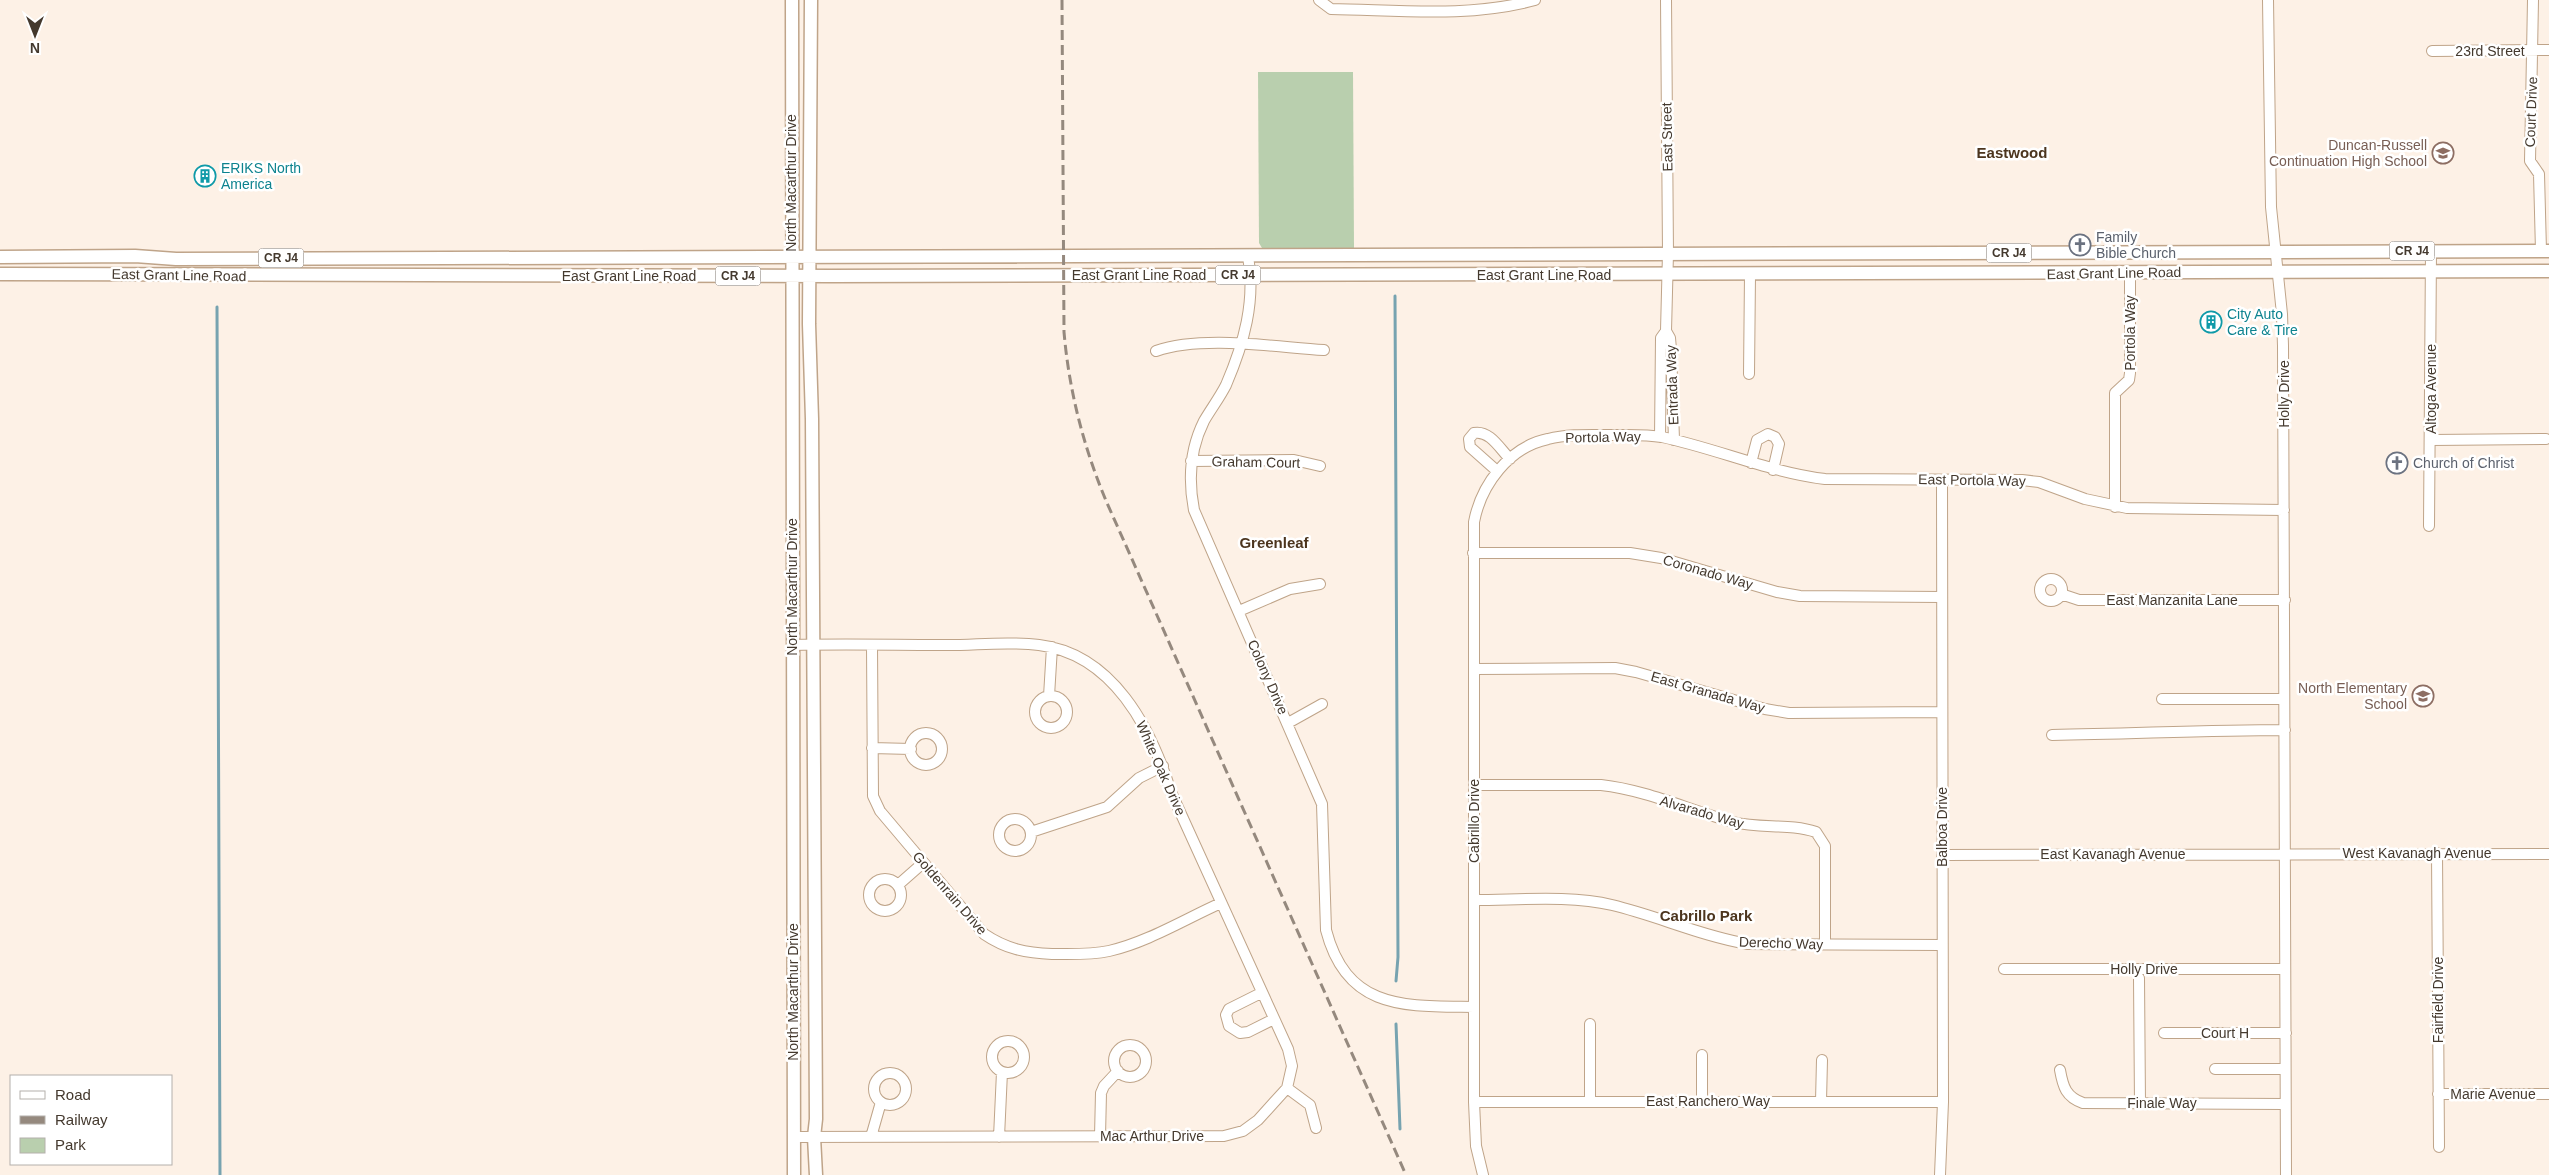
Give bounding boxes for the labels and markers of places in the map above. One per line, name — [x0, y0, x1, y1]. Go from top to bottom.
place label: Duncan-Russell Continuation High School — [2269, 137, 2427, 169]
school or university icon: Duncan-Russell Continuation High School — [2431, 141, 2455, 165]
place label: ERIKS North America — [221, 160, 301, 192]
building icon: ERIKS North America — [193, 164, 217, 188]
place label: Family Bible Church — [2096, 229, 2176, 261]
church icon: Family Bible Church — [2068, 233, 2092, 257]
place label: City Auto Care & Tire — [2227, 306, 2298, 338]
building icon: City Auto Care & Tire — [2199, 310, 2223, 334]
church icon: Church of Christ — [2385, 451, 2409, 475]
place label: Church of Christ — [2413, 455, 2514, 471]
place label: North Elementary School — [2298, 680, 2407, 712]
school or university icon: North Elementary School — [2411, 684, 2435, 708]

